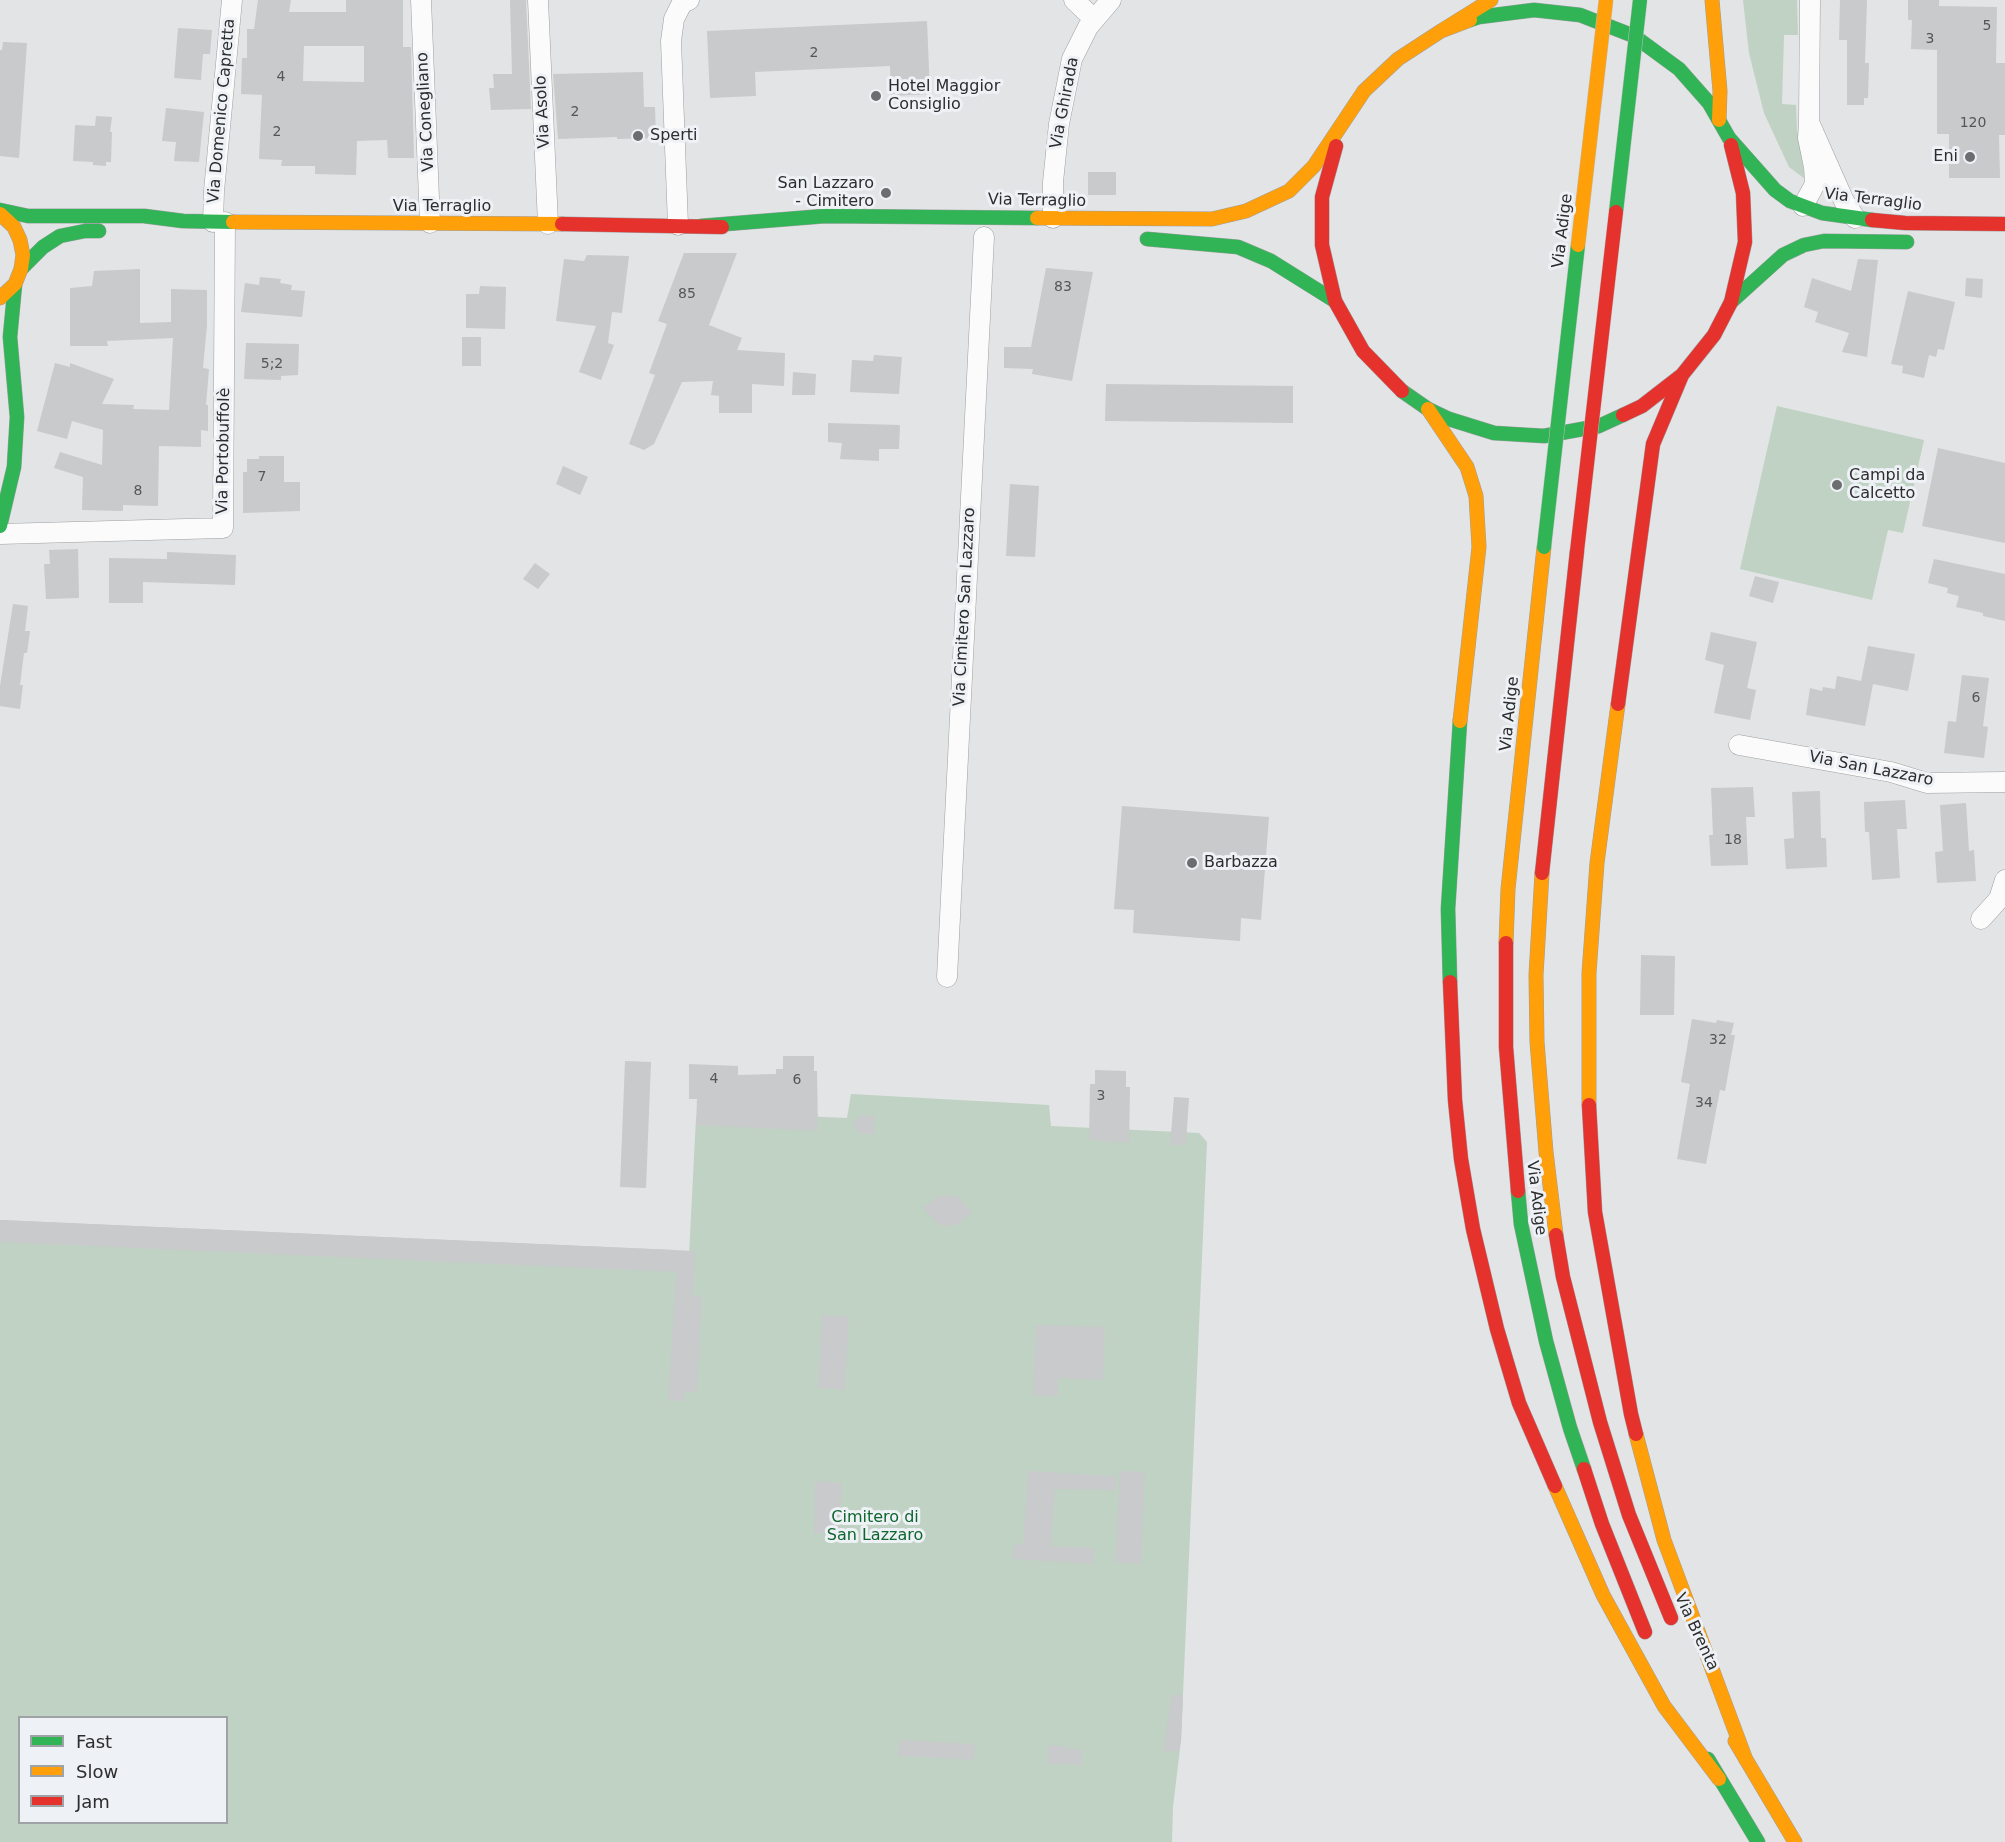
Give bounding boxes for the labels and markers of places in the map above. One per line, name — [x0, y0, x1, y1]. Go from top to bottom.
place label: Hotel Maggior Consiglio — [888, 77, 1000, 115]
marker: Hotel Maggior Consiglio — [869, 89, 883, 103]
place label: Sperti — [650, 126, 697, 146]
marker: Sperti — [631, 129, 645, 143]
place label: Eni — [1933, 147, 1958, 167]
marker: Eni — [1963, 150, 1977, 164]
place label: San Lazzaro - Cimitero — [777, 174, 874, 212]
marker: San Lazzaro - Cimitero — [879, 186, 893, 200]
place label: Campi da Calcetto — [1849, 466, 1925, 504]
marker: Campi da Calcetto — [1830, 478, 1844, 492]
place label: Barbazza — [1204, 853, 1278, 873]
marker: Barbazza — [1185, 856, 1199, 870]

